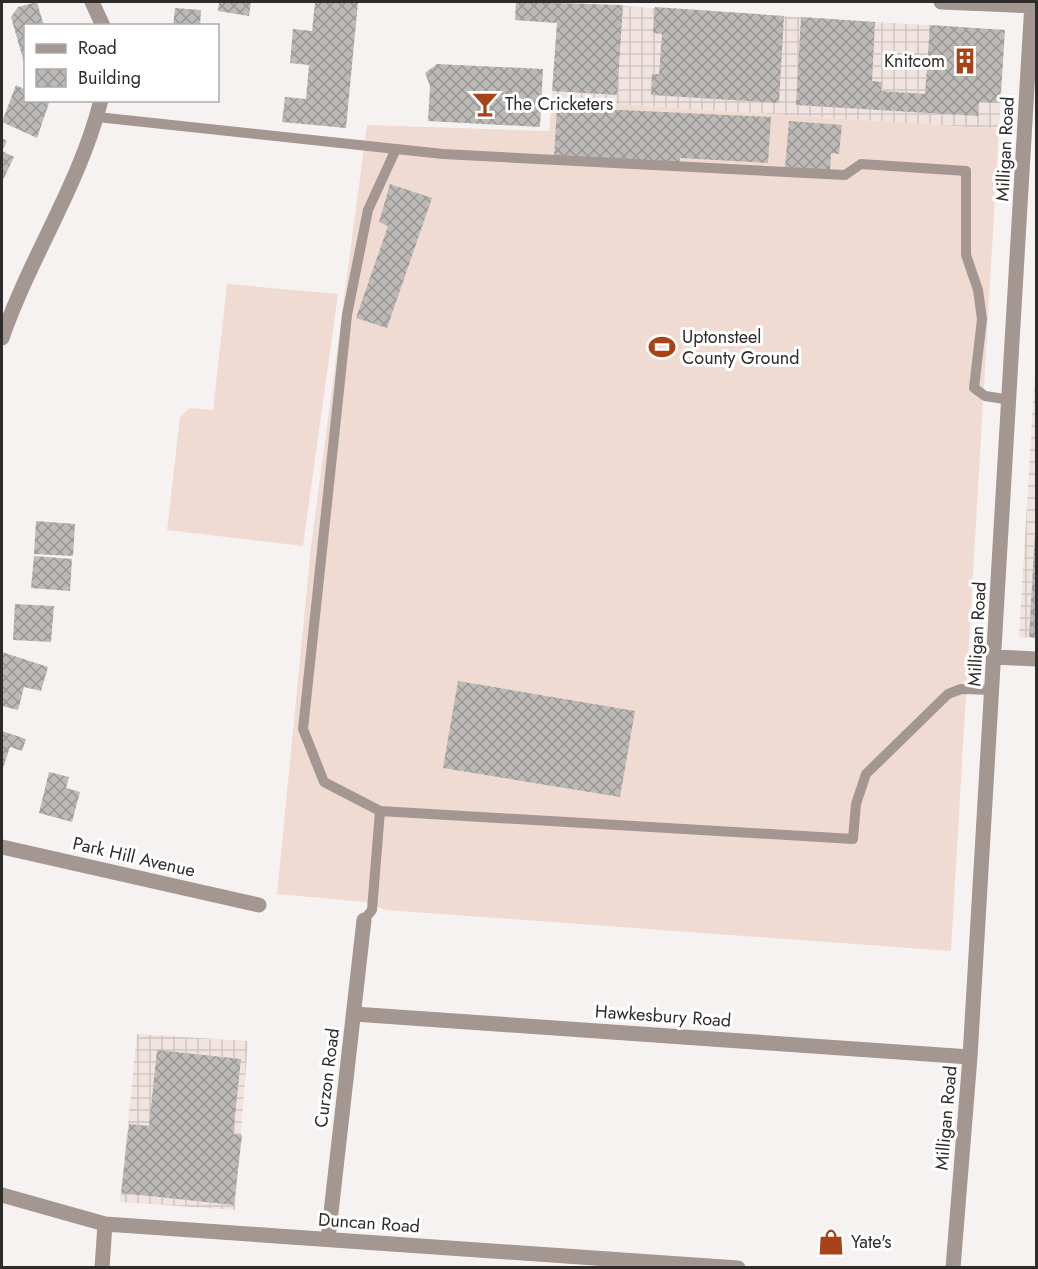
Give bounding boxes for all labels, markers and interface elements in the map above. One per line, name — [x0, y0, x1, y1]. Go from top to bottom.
legend — [24, 24, 219, 102]
text: Road — [78, 35, 117, 61]
building icon: Knitcom — [950, 46, 980, 76]
place label: Knitcom — [884, 48, 945, 74]
text: Building — [78, 65, 141, 91]
bar icon: The Cricketers — [470, 89, 500, 119]
place label: The Cricketers — [505, 91, 613, 117]
street label: Milligan Road — [989, 96, 1021, 202]
place label: Uptonsteel County Ground — [682, 324, 800, 371]
sports icon: Uptonsteel County Ground — [647, 332, 677, 362]
street label: Milligan Road — [961, 581, 993, 687]
street label: Park Hill Avenue — [70, 830, 198, 884]
street label: Hawkesbury Road — [594, 998, 732, 1034]
street label: Curzon Road — [308, 1027, 346, 1129]
street label: Milligan Road — [928, 1065, 964, 1171]
street label: Duncan Road — [317, 1206, 421, 1240]
shop icon: Yate's — [816, 1227, 846, 1257]
place label: Yate's — [851, 1229, 892, 1255]

